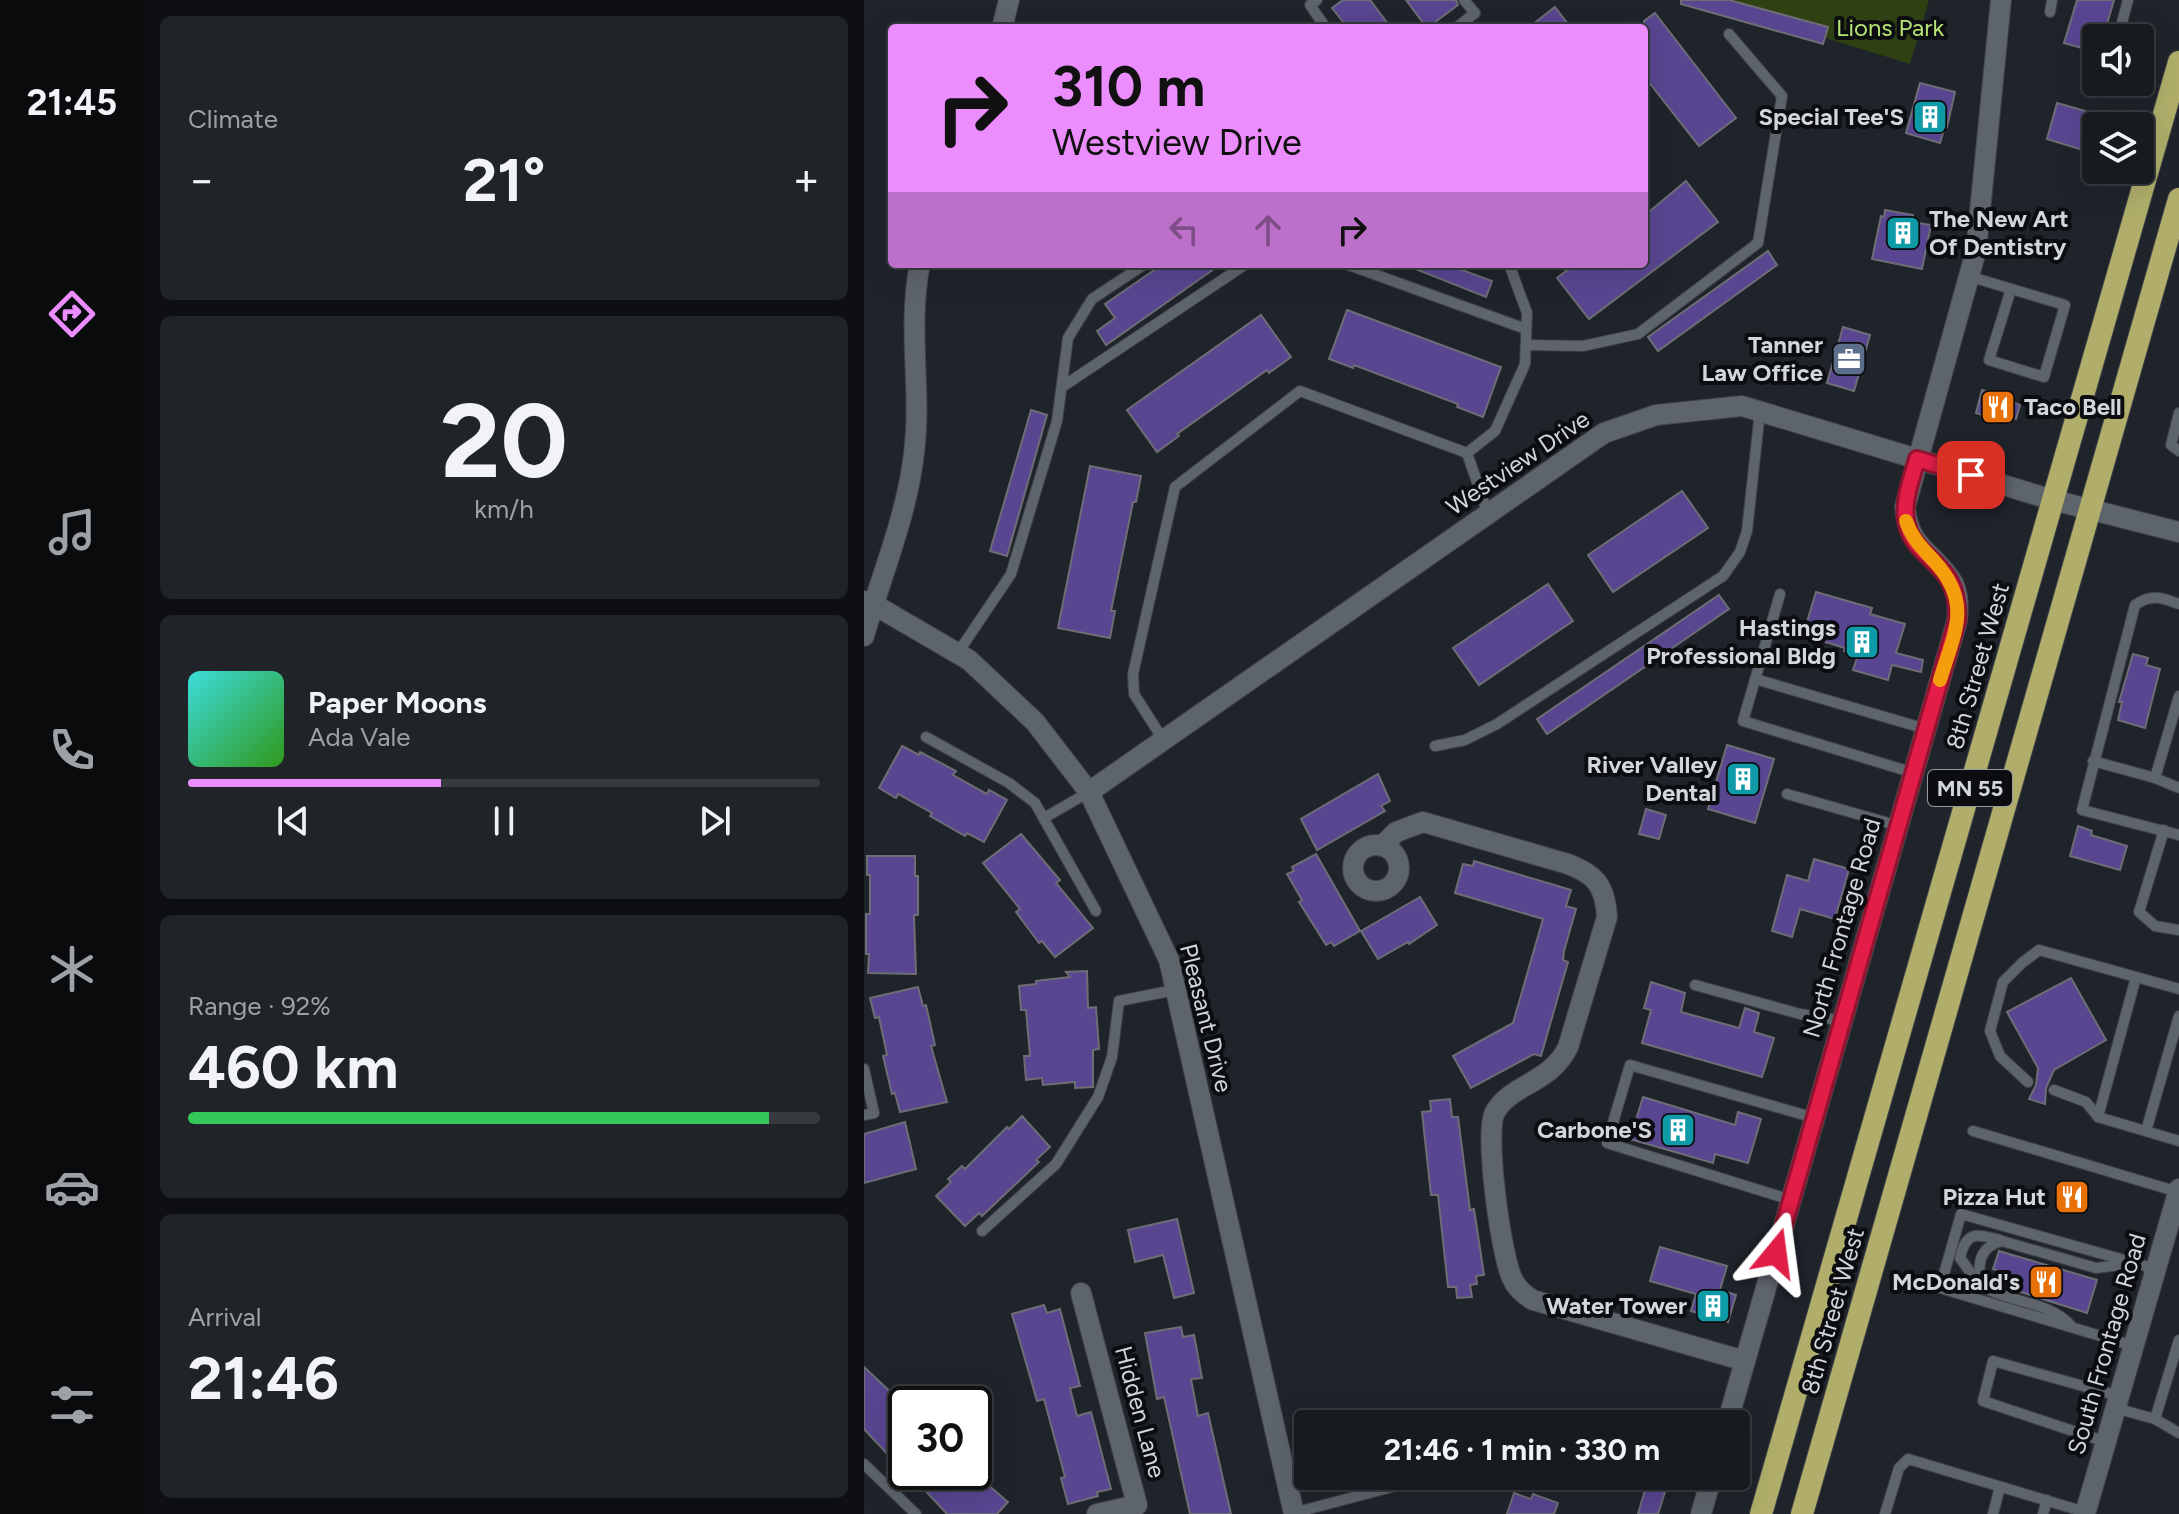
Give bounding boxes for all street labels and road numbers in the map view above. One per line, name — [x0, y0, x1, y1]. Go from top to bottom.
street label: Westview Drive — [1441, 404, 1595, 521]
street label: 8th Street West — [1940, 579, 2015, 752]
road number: MN 55 — [1928, 770, 2012, 806]
street label: North Frontage Road — [1796, 815, 1887, 1041]
street label: Pleasant Drive — [1174, 941, 1239, 1095]
street label: 8th Street West — [1795, 1224, 1870, 1397]
street label: South Frontage Road — [2061, 1230, 2152, 1458]
street label: Hidden Lane — [1109, 1343, 1172, 1481]

